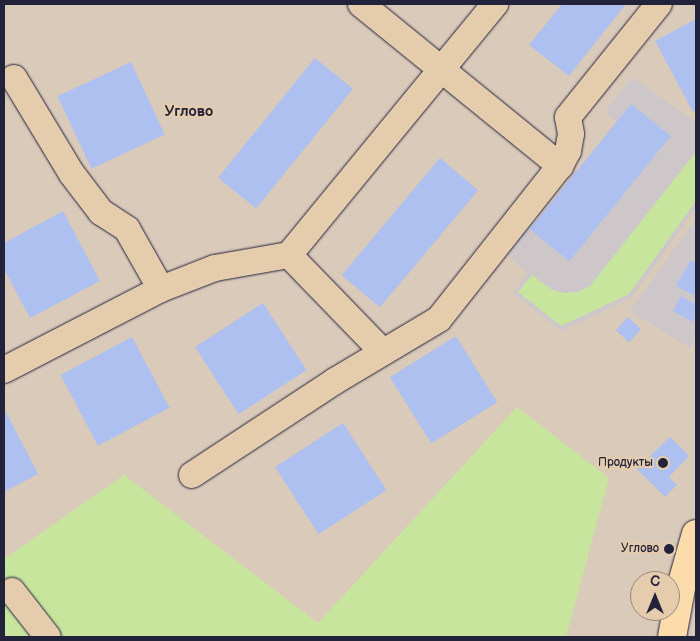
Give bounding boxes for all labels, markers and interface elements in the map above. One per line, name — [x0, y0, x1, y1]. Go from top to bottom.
district label: Углово — [165, 103, 213, 121]
place label: Продукты — [598, 456, 653, 470]
marker: Продукты — [657, 457, 669, 469]
place label: Углово — [621, 542, 659, 556]
marker: Углово — [663, 543, 675, 555]
north arrow — [630, 571, 680, 621]
text: С — [650, 573, 660, 590]

